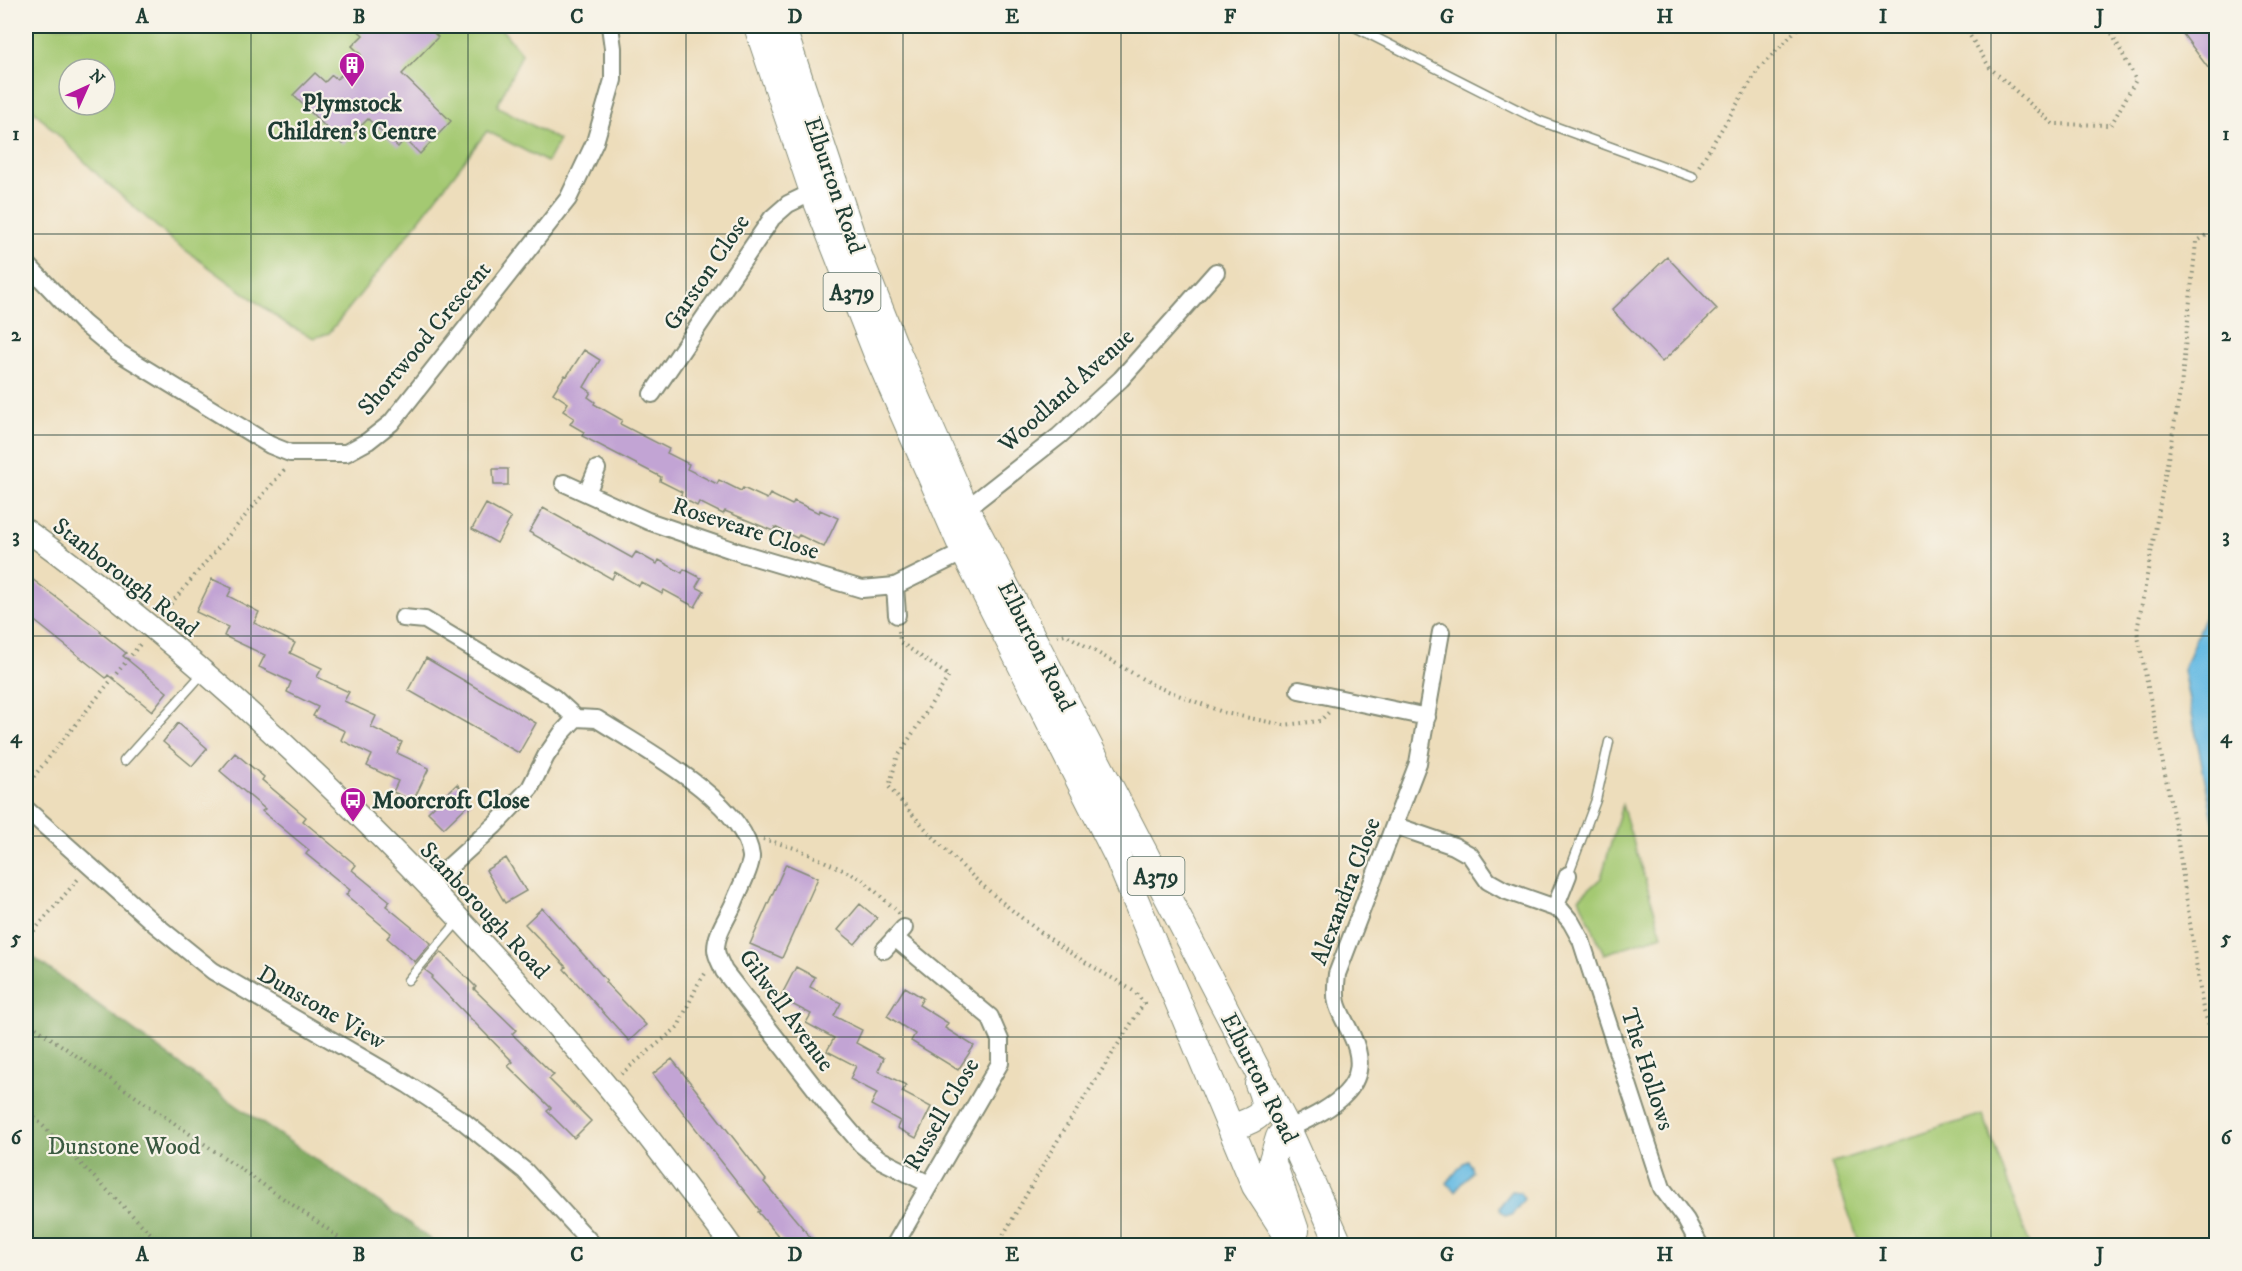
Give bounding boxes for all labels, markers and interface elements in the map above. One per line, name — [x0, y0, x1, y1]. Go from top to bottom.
text: A — [135, 5, 150, 30]
text: B — [353, 5, 365, 30]
text: C — [570, 5, 584, 30]
text: D — [788, 5, 803, 30]
text: E — [1005, 5, 1019, 30]
text: F — [1224, 5, 1237, 30]
text: G — [1440, 5, 1454, 30]
text: H — [1657, 5, 1674, 30]
text: I — [1879, 5, 1887, 30]
text: J — [2094, 5, 2104, 30]
building icon: Plymstock Children's Centre — [337, 50, 367, 88]
north arrow — [57, 57, 117, 117]
text: N — [85, 65, 109, 89]
place label: Plymstock Children's Centre — [268, 89, 437, 147]
street label: Elburton Road — [797, 113, 871, 258]
text: 1 — [12, 122, 20, 147]
text: 1 — [2222, 122, 2230, 147]
street label: Garston Close — [657, 209, 757, 336]
street label: Shortwood Crescent — [352, 255, 498, 422]
road number: A379 — [824, 273, 880, 311]
street label: Woodland Avenue — [992, 322, 1141, 460]
text: 2 — [11, 323, 22, 348]
text: 2 — [2221, 323, 2232, 348]
street label: Roseveare Close — [668, 491, 823, 567]
street label: Stanborough Road — [46, 511, 204, 644]
text: 3 — [12, 524, 20, 549]
text: 3 — [2222, 524, 2230, 549]
street label: Elburton Road — [990, 576, 1082, 717]
text: 4 — [10, 725, 23, 750]
text: 4 — [2220, 725, 2233, 750]
bus stop icon: Moorcroft Close — [338, 785, 368, 823]
place label: Moorcroft Close — [372, 786, 530, 816]
street label: Alexandra Close — [1304, 813, 1388, 969]
street label: Stanborough Road — [413, 836, 556, 986]
road number: A379 — [1128, 857, 1184, 895]
text: 5 — [10, 926, 21, 951]
text: 5 — [2220, 926, 2231, 951]
street label: Gilwell Avenue — [732, 944, 841, 1078]
street label: Dunstone View — [252, 959, 392, 1057]
street label: The Hollows — [1613, 1005, 1681, 1134]
street label: Elburton Road — [1213, 1008, 1305, 1149]
street label: Russell Close — [897, 1052, 986, 1176]
text: 6 — [11, 1126, 23, 1151]
text: 6 — [2221, 1126, 2233, 1151]
park label: Dunstone Wood — [47, 1132, 201, 1162]
text: A — [135, 1243, 150, 1268]
text: B — [353, 1243, 365, 1268]
text: C — [570, 1243, 584, 1268]
text: D — [788, 1243, 803, 1268]
text: E — [1005, 1243, 1019, 1268]
text: F — [1224, 1243, 1237, 1268]
text: G — [1440, 1243, 1454, 1268]
text: H — [1657, 1243, 1674, 1268]
text: I — [1879, 1243, 1887, 1268]
text: J — [2094, 1243, 2104, 1268]

